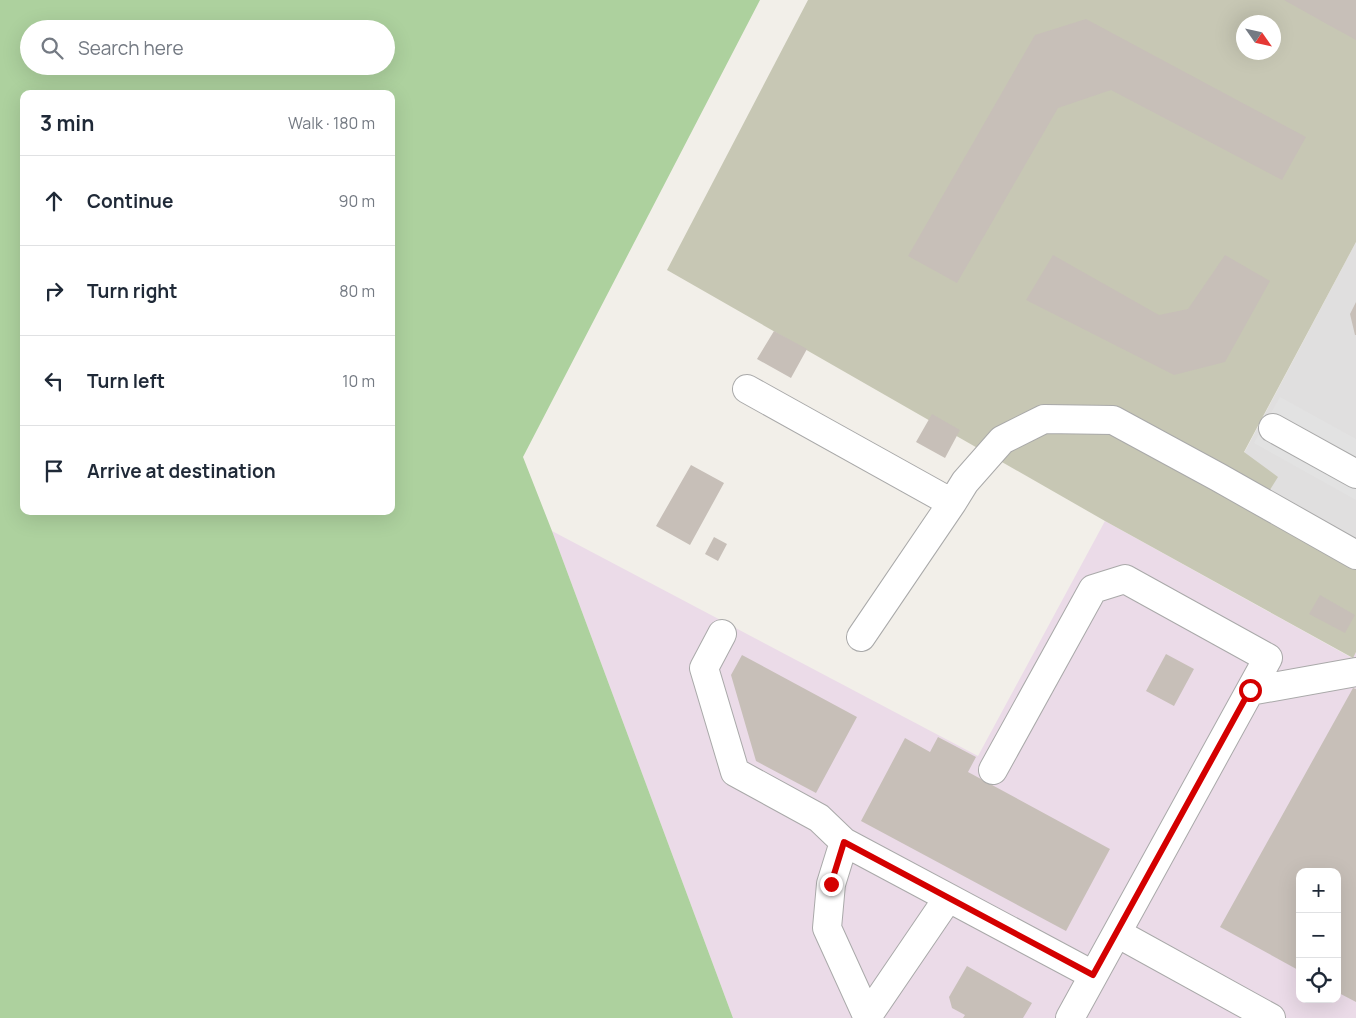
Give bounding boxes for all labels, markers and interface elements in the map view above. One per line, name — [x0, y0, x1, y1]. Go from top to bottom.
north arrow — [1236, 15, 1281, 60]
search box — [20, 20, 395, 75]
icon: search — [38, 34, 66, 62]
text: Search here — [78, 35, 184, 61]
text: 3 min — [40, 109, 94, 137]
text: Walk · 180 m — [288, 112, 375, 134]
icon: ahead — [40, 187, 68, 215]
text: Continue — [87, 188, 173, 214]
text: 90 m — [339, 190, 375, 212]
icon: right — [40, 277, 68, 305]
text: Turn right — [87, 278, 177, 304]
text: 80 m — [339, 280, 375, 302]
icon: left — [40, 367, 68, 395]
text: Turn left — [87, 368, 165, 394]
text: 10 m — [342, 370, 375, 392]
icon: arrive — [40, 457, 68, 485]
text: Arrive at destination — [87, 458, 276, 484]
route start — [1239, 679, 1262, 702]
map controls — [1296, 868, 1341, 1003]
button: + — [1296, 868, 1341, 913]
route end — [820, 873, 843, 896]
button: − — [1296, 913, 1341, 958]
button: locate — [1296, 958, 1341, 1003]

